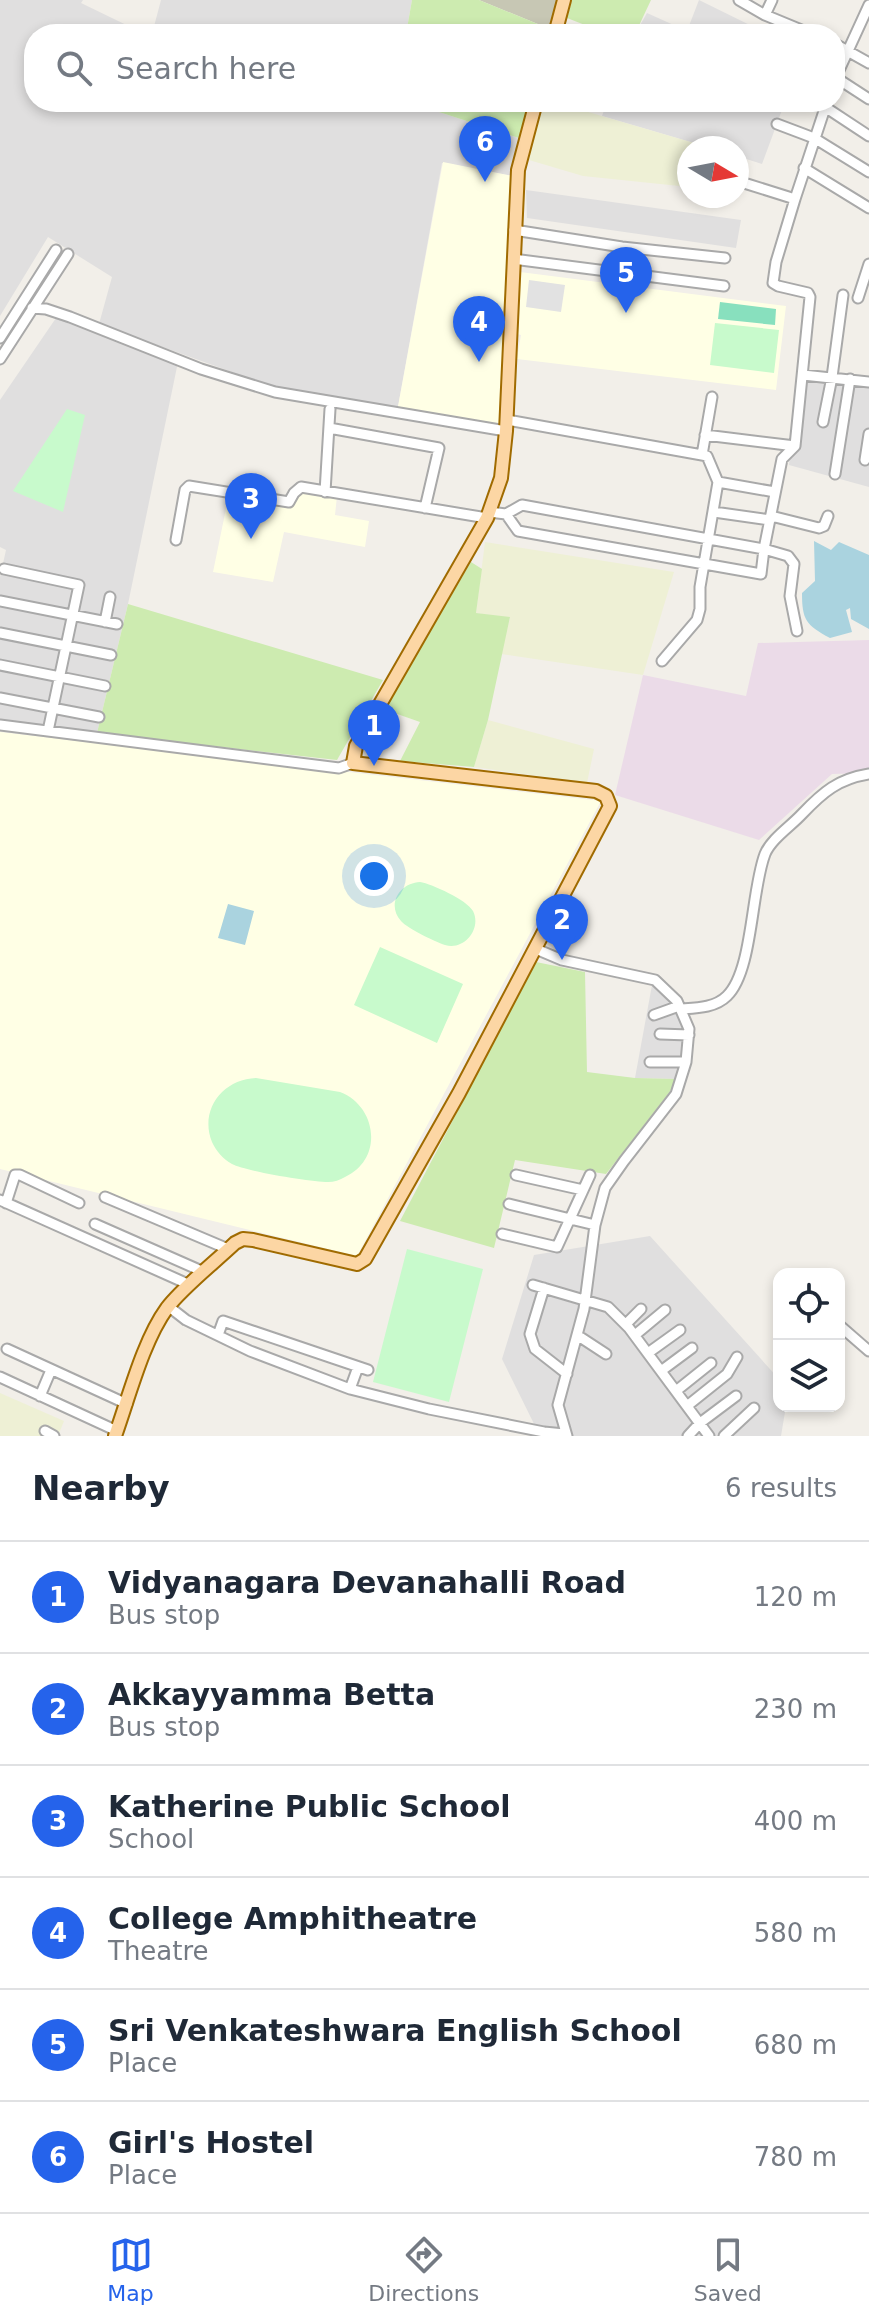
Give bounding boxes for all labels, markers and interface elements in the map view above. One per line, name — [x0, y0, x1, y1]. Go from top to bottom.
search box — [24, 24, 845, 112]
icon: search — [52, 46, 96, 90]
text: Search here — [116, 51, 296, 86]
pin: 6 — [459, 116, 511, 182]
north arrow — [677, 136, 749, 208]
pin: 5 — [600, 247, 652, 313]
pin: 4 — [453, 296, 505, 362]
pin: 3 — [225, 473, 277, 539]
pin: 1 — [348, 700, 400, 766]
your location — [354, 856, 394, 896]
pin: 2 — [536, 894, 588, 960]
map controls — [773, 1268, 845, 1412]
button: locate — [773, 1268, 845, 1340]
button: layers — [773, 1340, 845, 1412]
text: Nearby — [32, 1468, 170, 1508]
text: 6 results — [725, 1473, 837, 1503]
text: Vidyanagara Devanahalli Road — [108, 1565, 626, 1600]
text: 1 — [49, 1582, 67, 1612]
text: 120 m — [754, 1582, 837, 1612]
text: Bus stop — [108, 1600, 220, 1630]
text: Akkayyamma Betta — [108, 1677, 435, 1712]
text: 2 — [49, 1694, 67, 1724]
text: 230 m — [754, 1694, 837, 1724]
text: Bus stop — [108, 1712, 220, 1742]
text: Katherine Public School — [108, 1789, 511, 1824]
text: 3 — [49, 1806, 67, 1836]
text: 400 m — [754, 1806, 837, 1836]
text: School — [108, 1824, 194, 1854]
text: College Amphitheatre — [108, 1901, 477, 1936]
text: 4 — [49, 1918, 67, 1948]
text: 580 m — [754, 1918, 837, 1948]
text: Theatre — [108, 1936, 209, 1966]
text: Sri Venkateshwara English School — [108, 2013, 682, 2048]
text: 5 — [49, 2030, 67, 2060]
text: 680 m — [754, 2030, 837, 2060]
text: Place — [108, 2048, 177, 2078]
text: Girl's Hostel — [108, 2125, 314, 2160]
text: 6 — [49, 2142, 67, 2172]
text: 780 m — [754, 2142, 837, 2172]
text: Place — [108, 2160, 177, 2190]
tab: Map — [107, 2233, 154, 2306]
tab: Directions — [368, 2233, 479, 2306]
tab: Saved — [694, 2233, 762, 2306]

